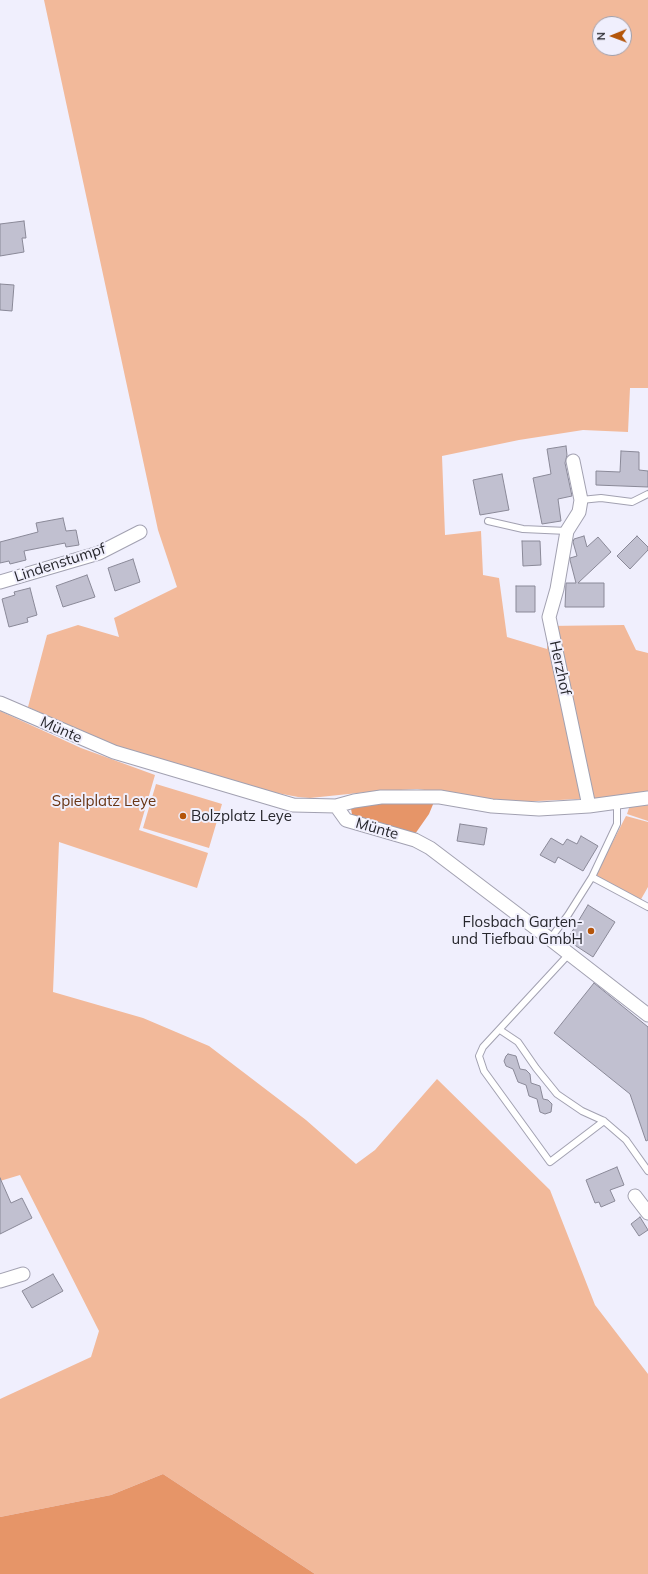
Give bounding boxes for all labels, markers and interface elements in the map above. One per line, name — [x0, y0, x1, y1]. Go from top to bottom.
north arrow — [592, 16, 632, 56]
text: N — [594, 32, 608, 40]
street label: Lindenstumpf — [12, 540, 108, 586]
street label: Herzhof — [545, 639, 575, 697]
street label: Münte — [37, 713, 85, 747]
park label: Spielplatz Leye — [52, 792, 156, 810]
place label: Bolzplatz Leye — [191, 807, 292, 825]
marker: Bolzplatz Leye — [178, 811, 188, 821]
street label: Münte — [354, 814, 400, 844]
place label: Flosbach Garten- und Tiefbau GmbH — [452, 913, 583, 948]
marker: Flosbach Garten- und Tiefbau GmbH — [586, 926, 596, 936]

